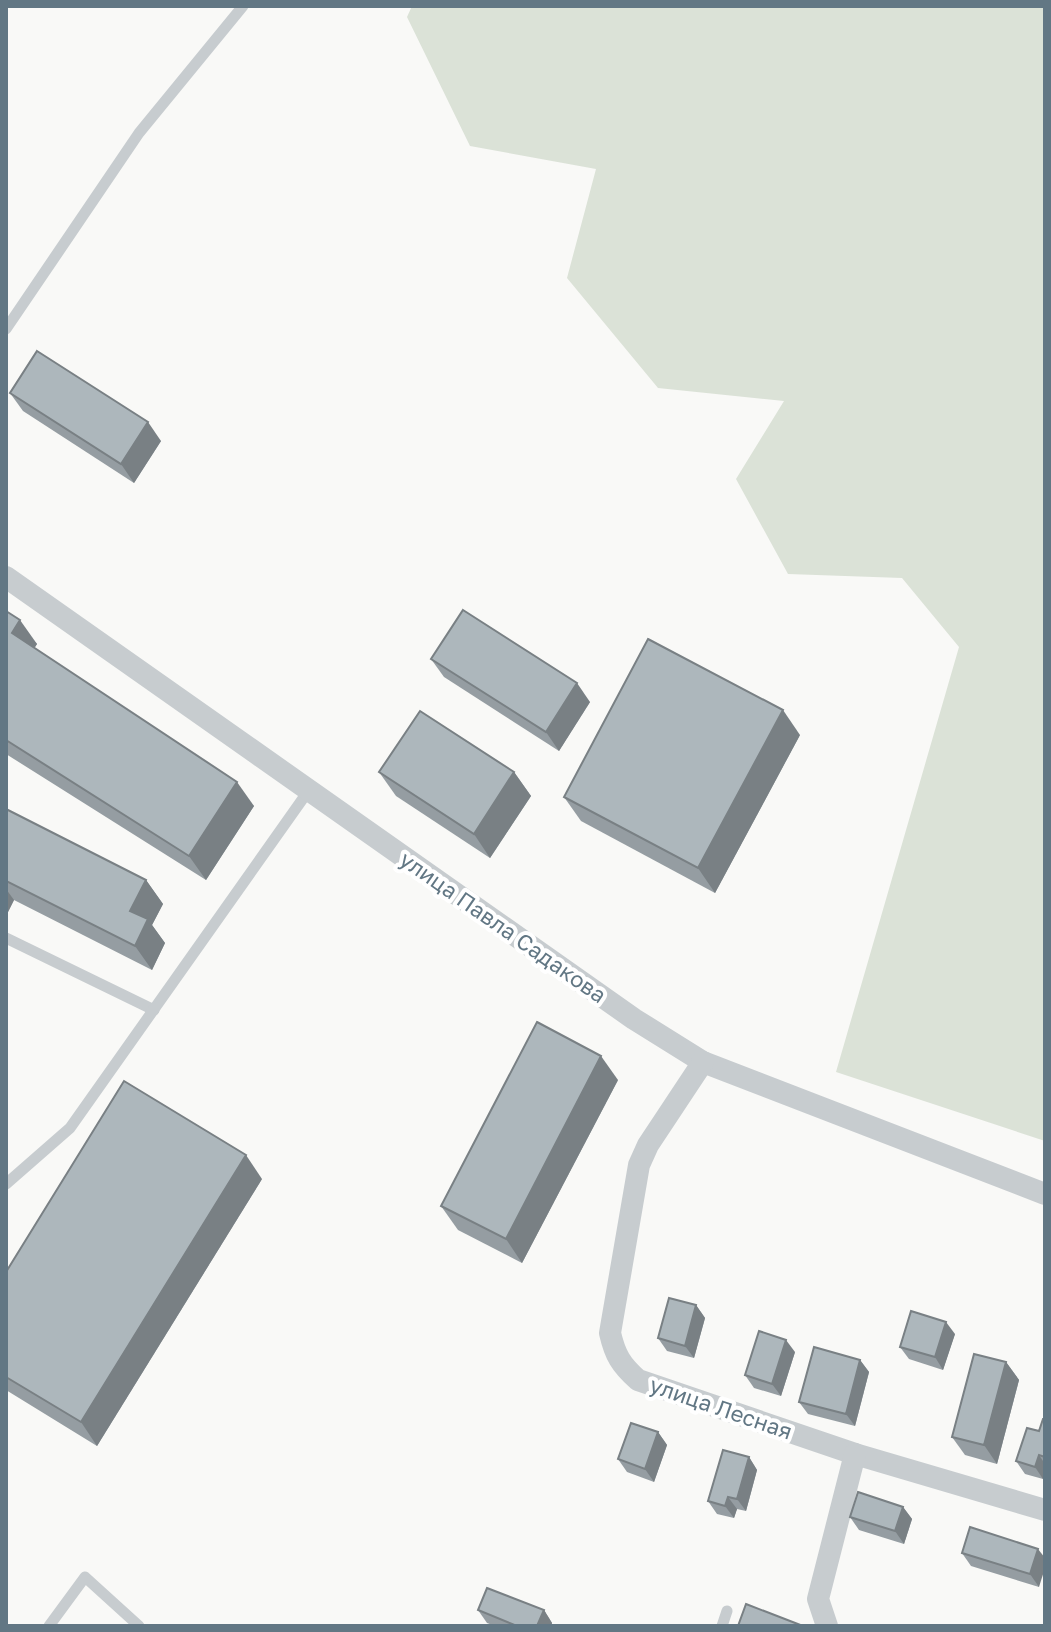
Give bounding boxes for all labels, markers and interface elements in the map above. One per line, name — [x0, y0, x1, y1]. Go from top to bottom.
street label: улица Павла Садакова — [395, 845, 612, 1008]
street label: улица Лесная — [646, 1371, 796, 1445]

